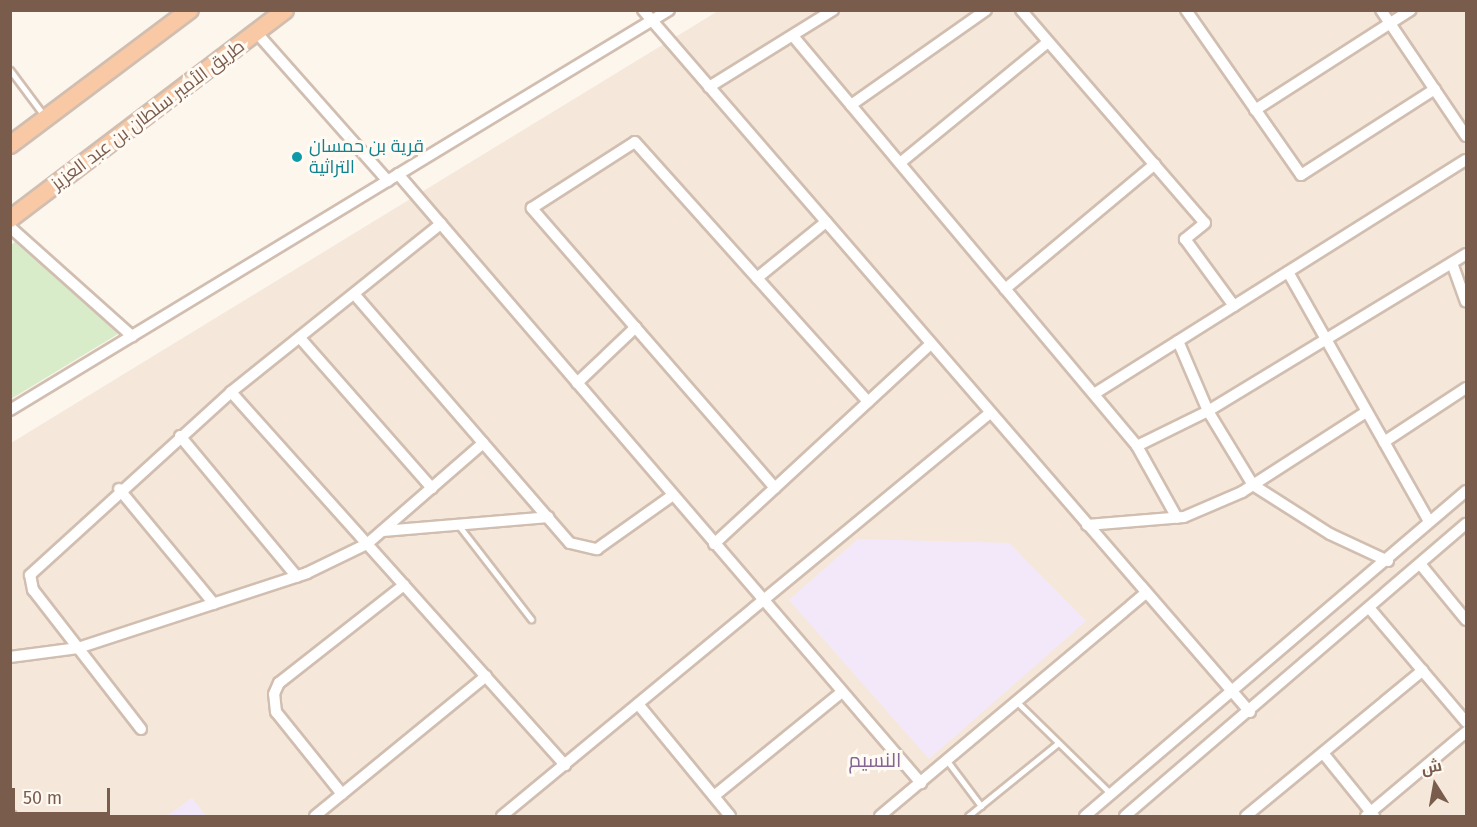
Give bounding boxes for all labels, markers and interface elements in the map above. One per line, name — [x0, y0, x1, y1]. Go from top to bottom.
street label: طريق الأمير سلطان بن عبد العزيز — [47, 35, 249, 195]
place label: قرية بن حمسان التراثية — [309, 136, 424, 178]
marker: قرية بن حمسان التراثية — [290, 150, 304, 164]
district label: النسيم — [848, 748, 902, 772]
north arrow — [1405, 755, 1465, 815]
text: ش — [1420, 756, 1443, 778]
scale bar — [15, 776, 112, 814]
text: 50 m — [23, 787, 62, 809]

